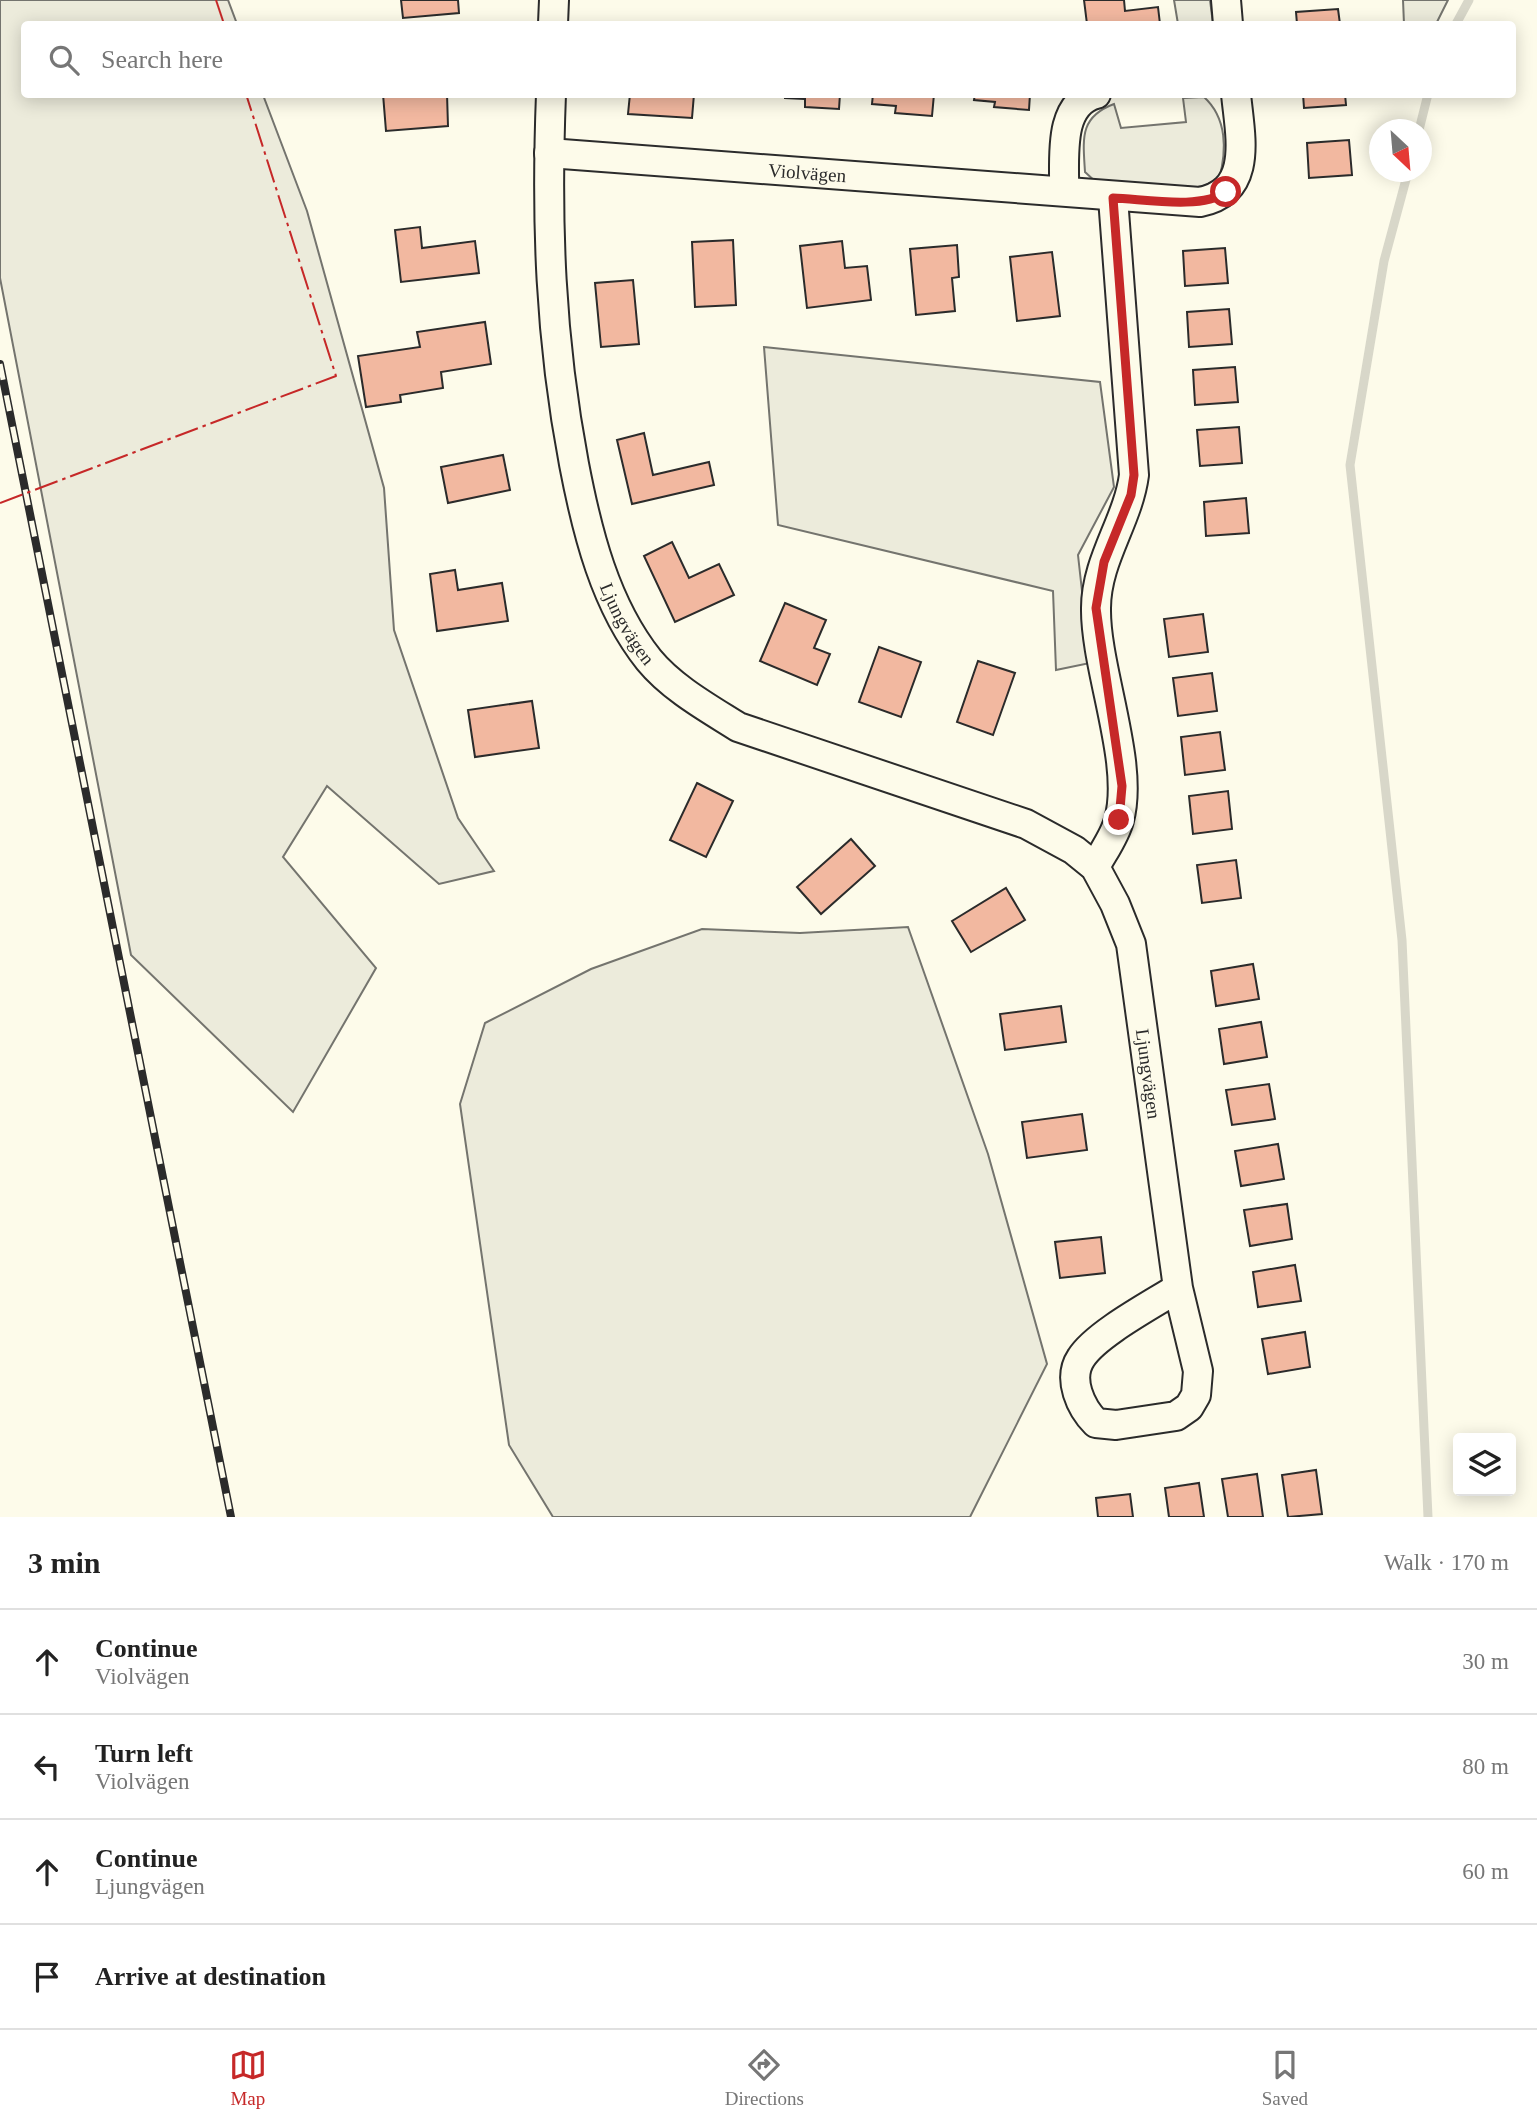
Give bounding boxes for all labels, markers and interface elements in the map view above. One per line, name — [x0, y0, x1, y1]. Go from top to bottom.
search box — [21, 21, 1516, 98]
icon: search — [45, 41, 83, 79]
text: Search here — [101, 45, 223, 74]
north arrow — [1369, 119, 1432, 182]
street label: Violvägen — [768, 159, 847, 186]
route start — [1210, 176, 1241, 207]
street label: Ljungvägen — [596, 580, 659, 669]
route end — [1103, 804, 1134, 835]
street label: Ljungvägen — [1132, 1027, 1165, 1121]
map controls — [1453, 1433, 1516, 1496]
button: layers — [1453, 1433, 1516, 1496]
text: 3 min — [28, 1546, 101, 1579]
text: Walk · 170 m — [1384, 1550, 1509, 1575]
text: Continue — [95, 1634, 198, 1663]
icon: ahead — [28, 1643, 66, 1681]
text: 30 m — [1462, 1649, 1509, 1674]
text: Violvägen — [95, 1664, 189, 1689]
text: Turn left — [95, 1739, 193, 1768]
icon: left — [28, 1748, 66, 1786]
text: 80 m — [1462, 1754, 1509, 1779]
text: Violvägen — [95, 1769, 189, 1794]
text: Continue — [95, 1844, 198, 1873]
icon: ahead — [28, 1853, 66, 1891]
text: 60 m — [1462, 1859, 1509, 1884]
text: Ljungvägen — [95, 1874, 205, 1899]
icon: arrive — [28, 1958, 66, 1996]
text: Arrive at destination — [95, 1962, 326, 1991]
tab: Map — [229, 2046, 267, 2110]
tab: Directions — [725, 2046, 804, 2110]
tab: Saved — [1262, 2046, 1308, 2110]

